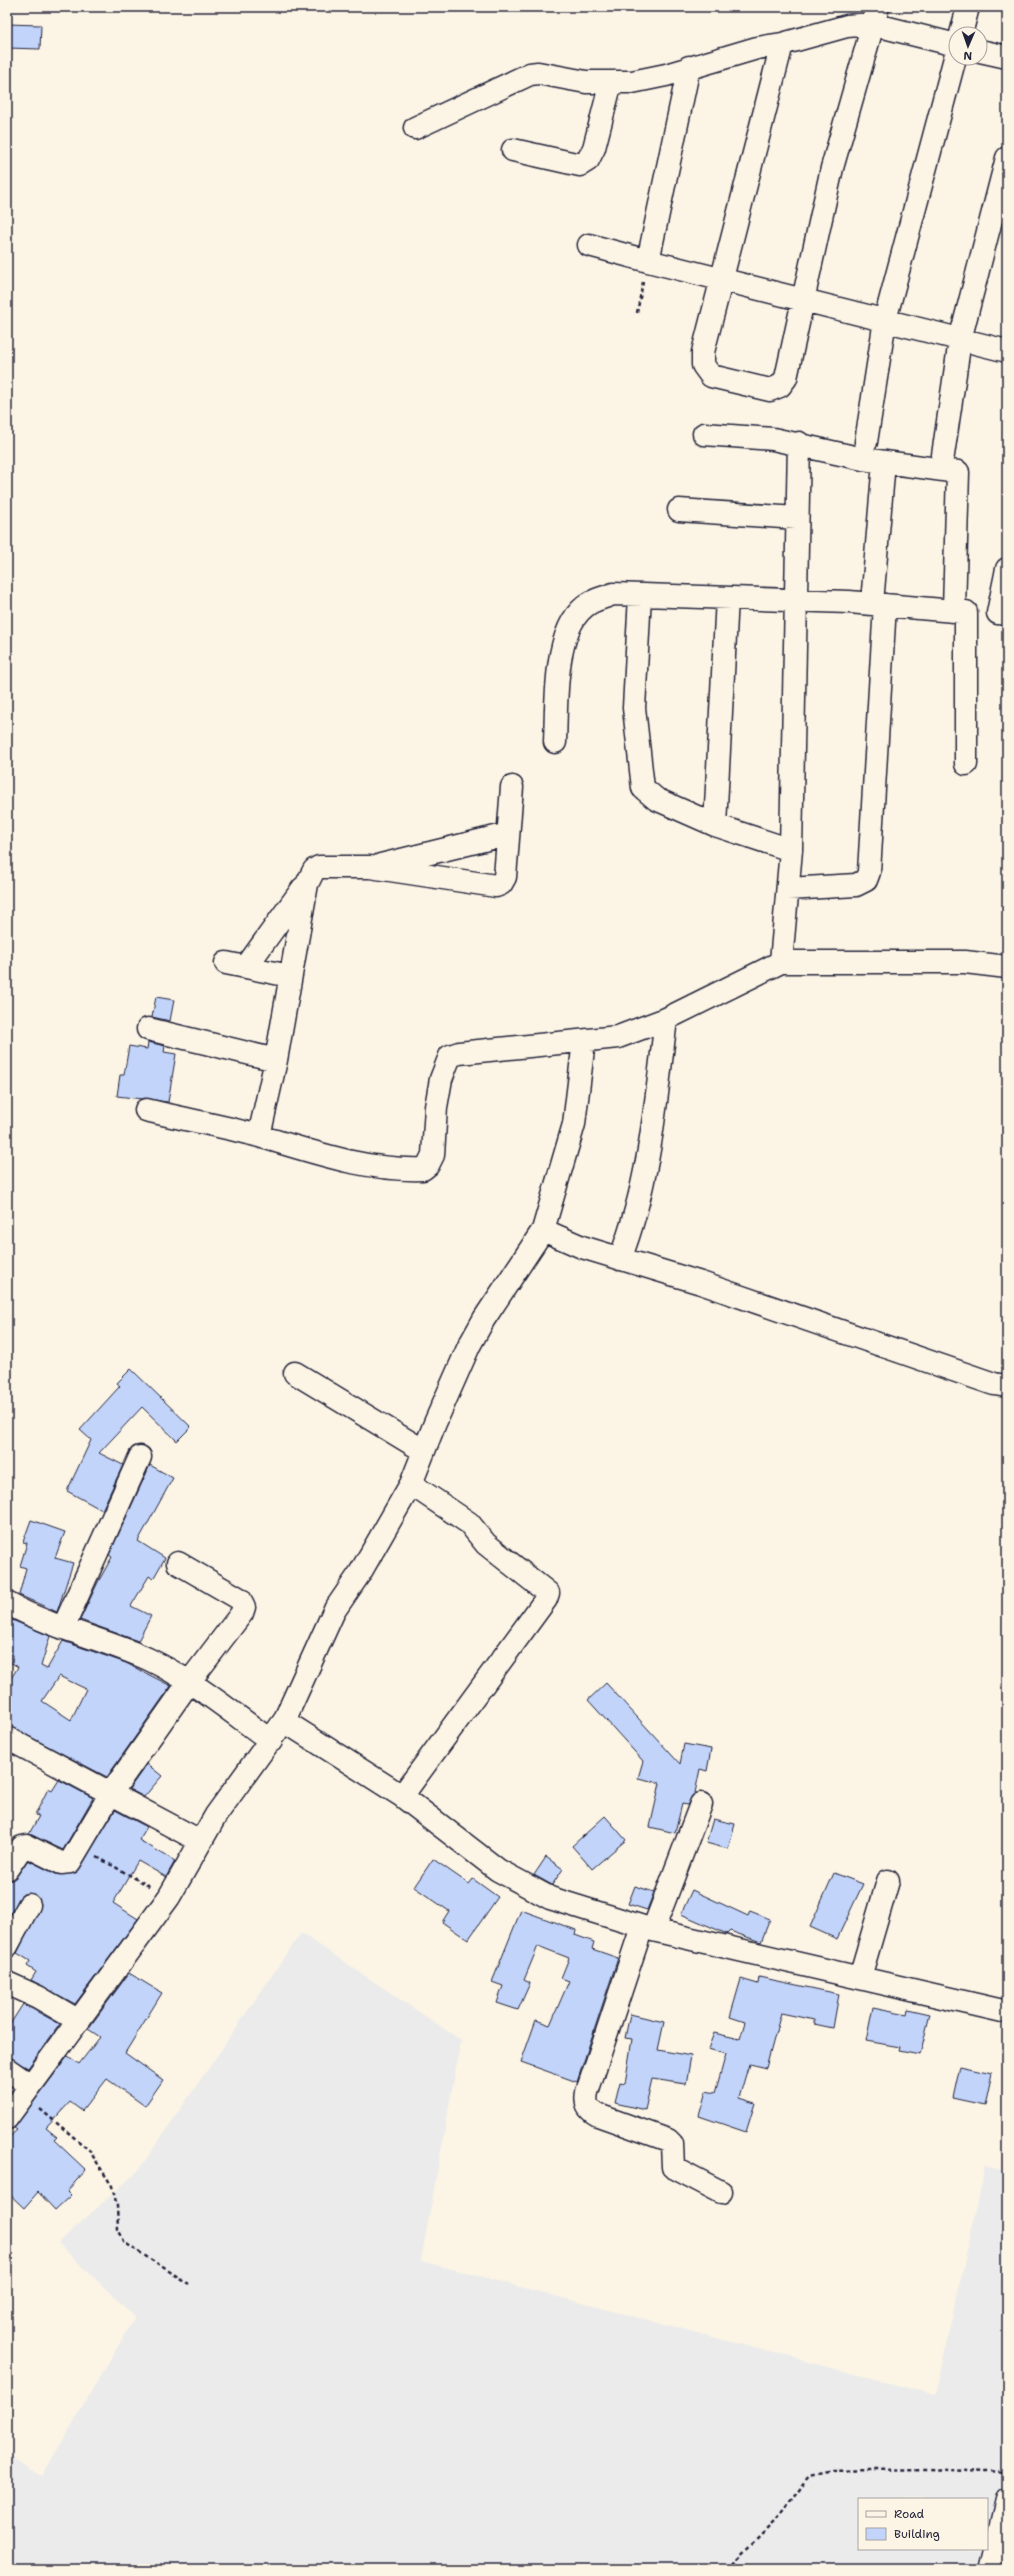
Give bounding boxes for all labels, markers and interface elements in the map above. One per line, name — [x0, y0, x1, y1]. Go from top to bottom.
north arrow — [948, 26, 988, 66]
text: N — [963, 48, 972, 63]
legend — [858, 2498, 988, 2550]
text: Road — [894, 2506, 925, 2522]
text: Building — [894, 2526, 940, 2542]

